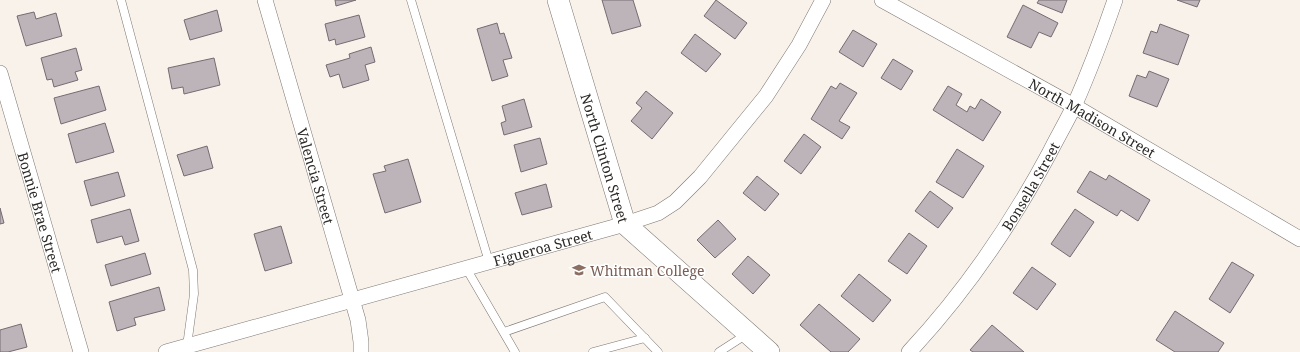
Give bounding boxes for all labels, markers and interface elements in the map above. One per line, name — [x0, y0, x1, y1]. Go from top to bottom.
street label: North Madison Street — [1026, 74, 1159, 162]
street label: North Clinton Street — [577, 91, 634, 225]
street label: Valencia Street — [293, 125, 339, 226]
street label: Bonsella Street — [997, 138, 1063, 234]
street label: Bonnie Brae Street — [14, 150, 67, 275]
street label: Figueroa Street — [491, 224, 594, 270]
place label: Whitman College — [590, 261, 705, 280]
school or university icon: Whitman College — [571, 262, 587, 278]

